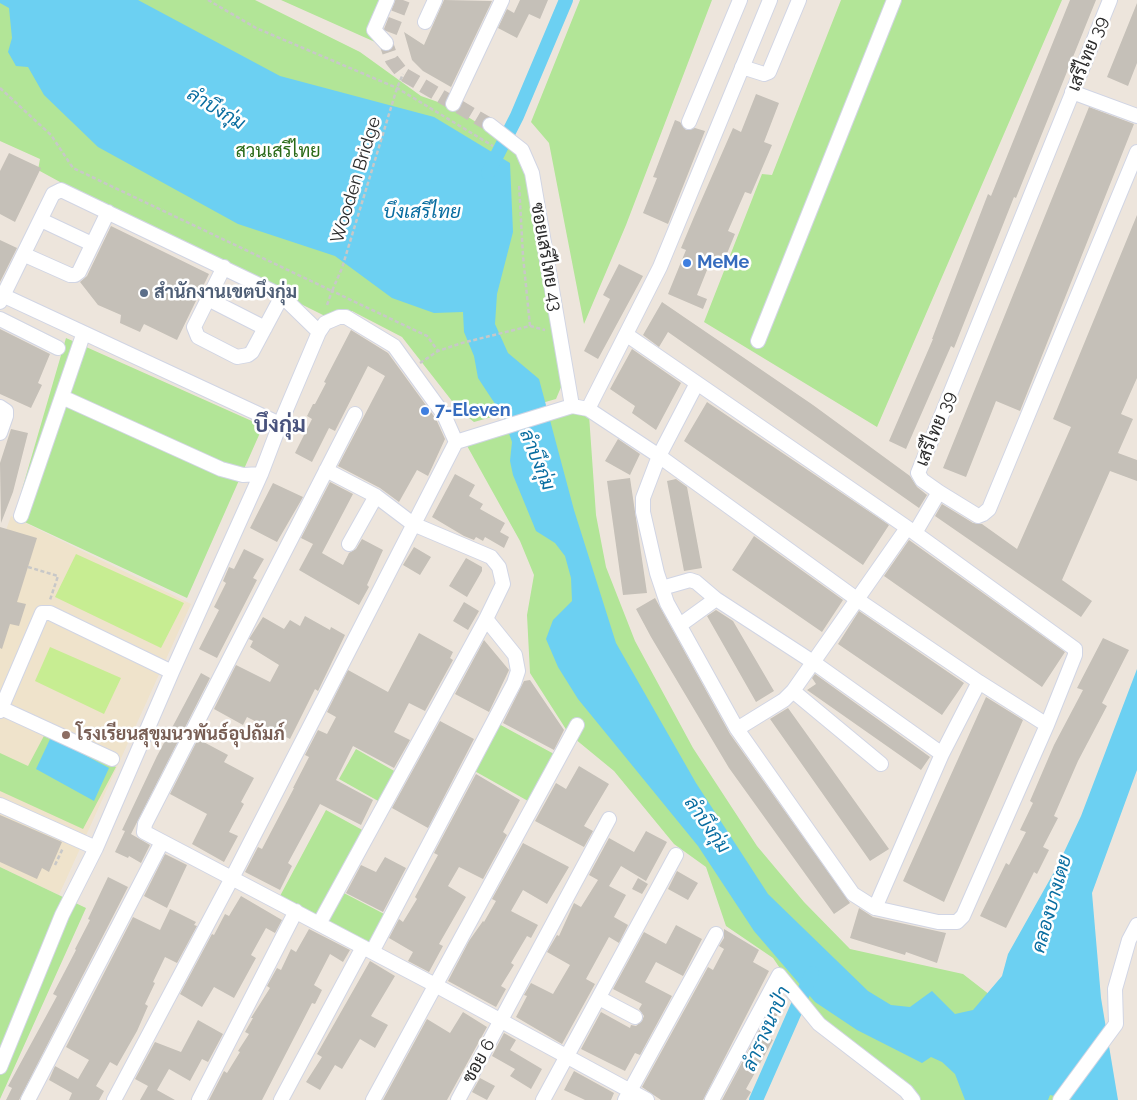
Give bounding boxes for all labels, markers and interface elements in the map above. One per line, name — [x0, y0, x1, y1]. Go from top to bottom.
street label: เสรีไทย 39 — [1063, 14, 1113, 94]
water label: ลำบึงกุ่ม — [183, 83, 249, 135]
street label: Wooden Bridge — [327, 114, 385, 246]
park label: สวนเสรีไทย — [236, 141, 320, 163]
water label: บึงเสรีไทย — [383, 201, 461, 223]
street label: ซอยเสรีไทย 43 — [526, 201, 566, 313]
place label: MeMe — [697, 252, 749, 274]
marker: MeMe — [681, 257, 693, 269]
place label: สำนักงานเขตบึงกุ่ม — [154, 282, 297, 304]
marker: สำนักงานเขตบึงกุ่ม — [138, 287, 150, 299]
street label: เสรีไทย 39 — [911, 389, 961, 469]
place label: 7-Eleven — [435, 400, 511, 422]
marker: 7-Eleven — [419, 405, 431, 417]
district label: บึงกุ่ม — [254, 412, 306, 438]
water label: ลำบึงกุ่ม — [514, 426, 560, 494]
place label: โรงเรียนสุขุมนวพันธ์อุปถัมภ์ — [76, 724, 285, 746]
marker: โรงเรียนสุขุมนวพันธ์อุปถัมภ์ — [60, 729, 72, 741]
water label: ลำบึงกุ่ม — [679, 792, 735, 858]
water label: คลองบางเตย — [1027, 852, 1077, 956]
water label: ลำรางนาป่า — [738, 983, 796, 1075]
street label: ซอย 6 — [458, 1035, 500, 1087]

